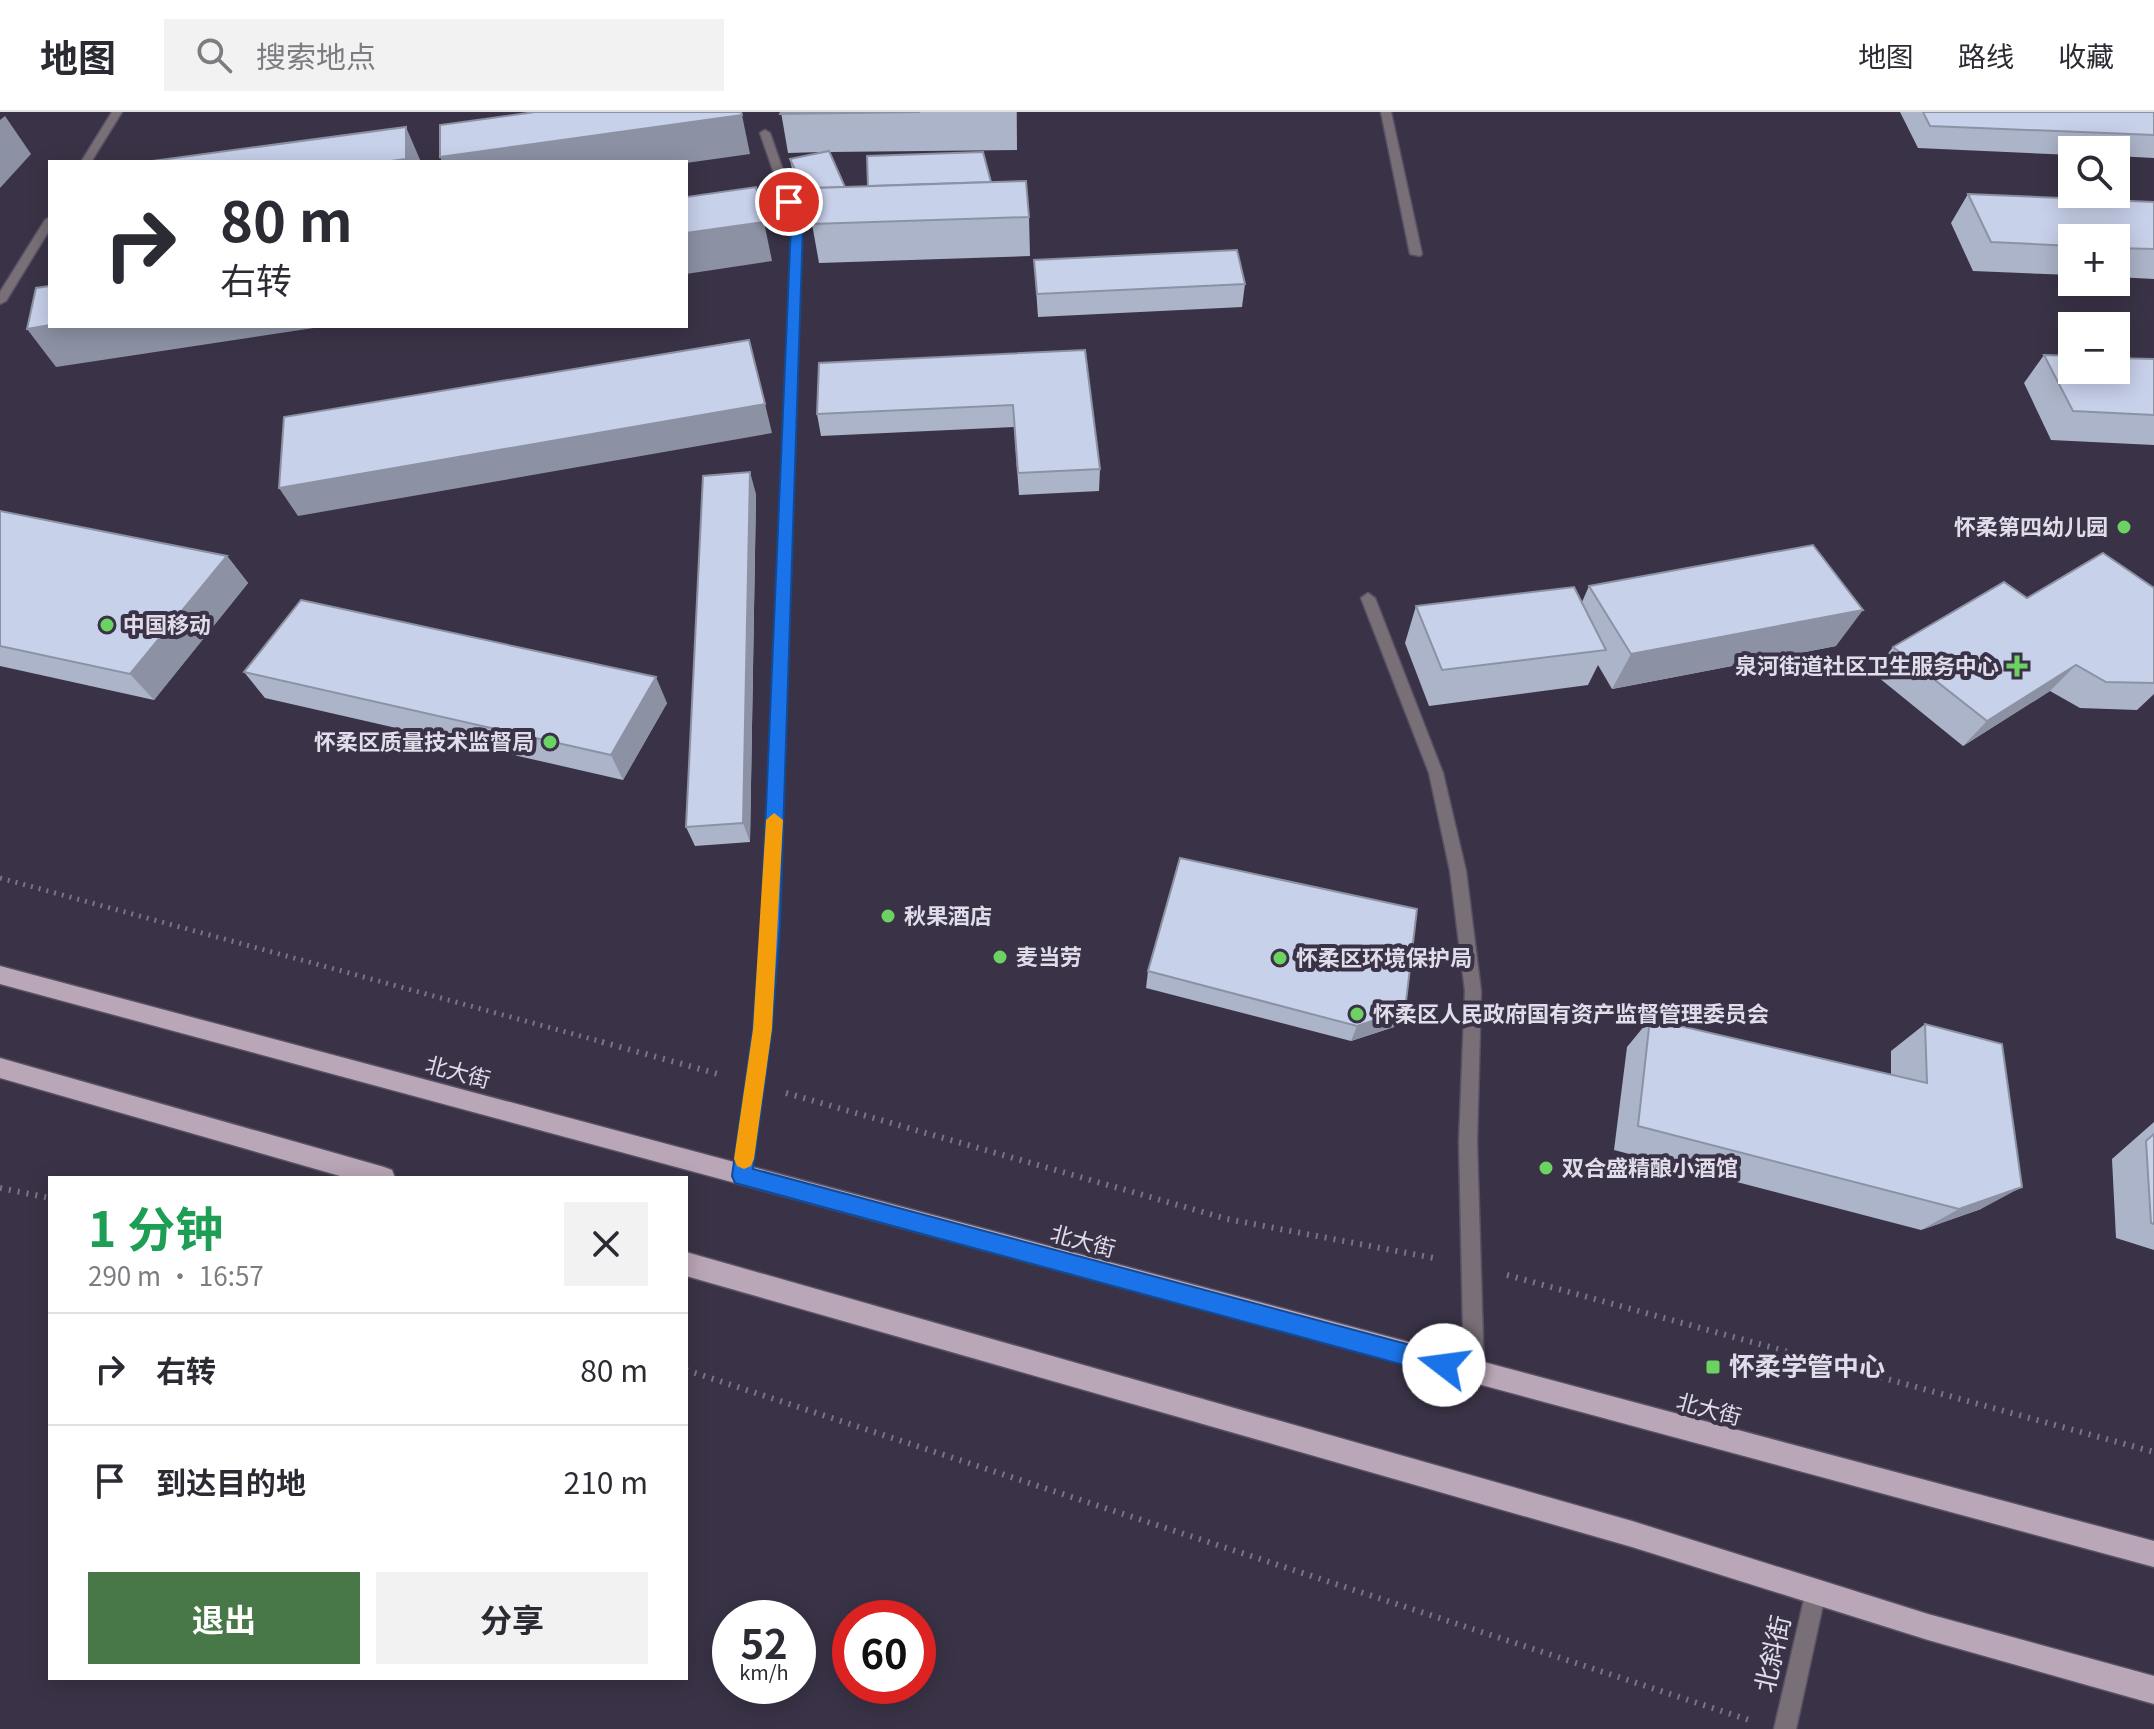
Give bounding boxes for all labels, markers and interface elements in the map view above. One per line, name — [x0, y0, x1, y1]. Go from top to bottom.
search box — [164, 19, 724, 91]
text: 地图 — [40, 28, 116, 83]
icon: search — [192, 33, 236, 77]
text: 搜索地点 — [256, 33, 376, 77]
text: 地图 — [1858, 35, 1914, 75]
text: 路线 — [1958, 35, 2014, 75]
text: 收藏 — [2058, 35, 2114, 75]
map controls — [2058, 136, 2130, 384]
button: search — [2058, 136, 2130, 208]
pin — [755, 168, 823, 236]
text: 80 m — [220, 177, 353, 258]
icon: arrive — [767, 180, 811, 224]
icon: right — [88, 192, 192, 296]
button: + — [2058, 224, 2130, 296]
text: 右转 — [220, 252, 292, 304]
button: − — [2058, 312, 2130, 384]
place label: 怀柔第四幼儿园 — [1954, 509, 2108, 541]
marker: 怀柔第四幼儿园 — [2115, 518, 2133, 536]
place label: 中国移动 — [123, 607, 211, 639]
marker: 中国移动 — [98, 616, 116, 634]
place label: 泉河街道社区卫生服务中心 — [1735, 648, 1999, 680]
marker: 泉河街道社区卫生服务中心 — [2006, 655, 2028, 677]
place label: 怀柔区质量技术监督局 — [314, 724, 534, 756]
marker: 怀柔区质量技术监督局 — [541, 733, 559, 751]
place label: 秋果酒店 — [904, 898, 992, 930]
marker: 秋果酒店 — [879, 907, 897, 925]
place label: 麦当劳 — [1016, 939, 1082, 971]
place label: 怀柔区环境保护局 — [1296, 940, 1472, 972]
marker: 麦当劳 — [991, 948, 1009, 966]
marker: 怀柔区环境保护局 — [1271, 949, 1289, 967]
place label: 怀柔区人民政府国有资产监督管理委员会 — [1373, 996, 1769, 1028]
marker: 怀柔区人民政府国有资产监督管理委员会 — [1348, 1005, 1366, 1023]
street label: 北大街 — [422, 1046, 495, 1094]
place label: 双合盛精酿小酒馆 — [1562, 1150, 1738, 1182]
marker: 双合盛精酿小酒馆 — [1537, 1159, 1555, 1177]
text: 1 分钟 — [88, 1191, 223, 1261]
button: close — [564, 1202, 648, 1286]
street label: 北大街 — [1047, 1215, 1120, 1263]
text: 290 m · 16:57 — [88, 1256, 264, 1293]
position arrow — [1402, 1323, 1486, 1407]
place label: 怀柔学管中心 — [1729, 1346, 1885, 1383]
icon: right — [88, 1347, 132, 1391]
text: 右转 — [156, 1347, 216, 1391]
text: 80 m — [580, 1347, 648, 1391]
marker: 怀柔学管中心 — [1704, 1358, 1722, 1376]
street label: 北大街 — [1673, 1383, 1746, 1431]
icon: arrive — [88, 1459, 132, 1503]
text: 到达目的地 — [156, 1459, 306, 1503]
text: 210 m — [564, 1459, 648, 1503]
button: 退出 — [88, 1572, 360, 1664]
button: 分享 — [376, 1572, 648, 1664]
speed limit sign: 60 — [832, 1600, 936, 1704]
street label: 北斜街 — [1744, 1611, 1797, 1696]
text: 52 — [740, 1613, 788, 1671]
text: km/h — [739, 1657, 789, 1686]

